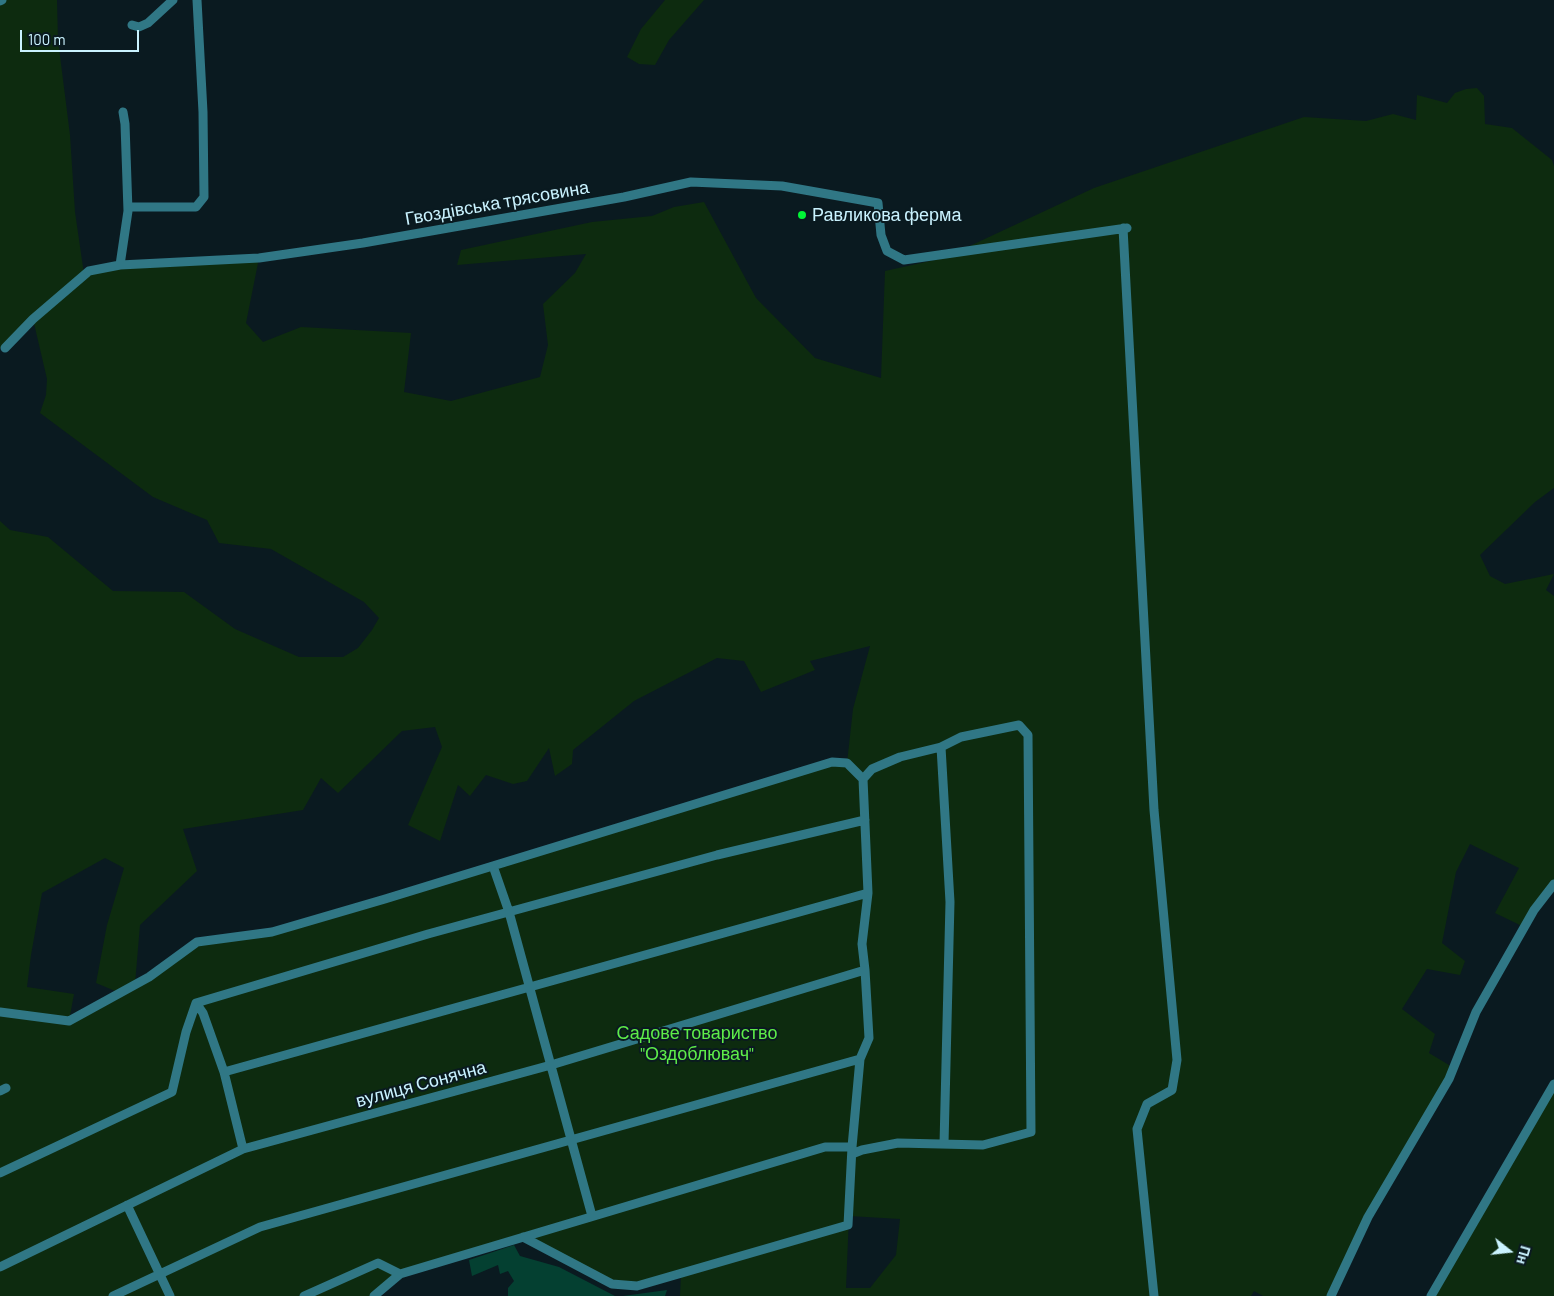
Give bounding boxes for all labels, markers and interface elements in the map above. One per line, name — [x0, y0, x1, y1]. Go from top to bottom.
scale bar — [22, 20, 141, 52]
text: 100 m — [28, 30, 66, 48]
street label: Гвоздівська трясовина — [403, 176, 591, 230]
place label: Равликова ферма — [812, 204, 961, 226]
marker: Равликова ферма — [796, 209, 808, 221]
park label: Садове товариство "Оздоблювач" — [617, 1022, 777, 1064]
street label: вулиця Сонячна — [353, 1056, 489, 1112]
north arrow — [1484, 1226, 1534, 1276]
text: Пн — [1513, 1244, 1535, 1267]

